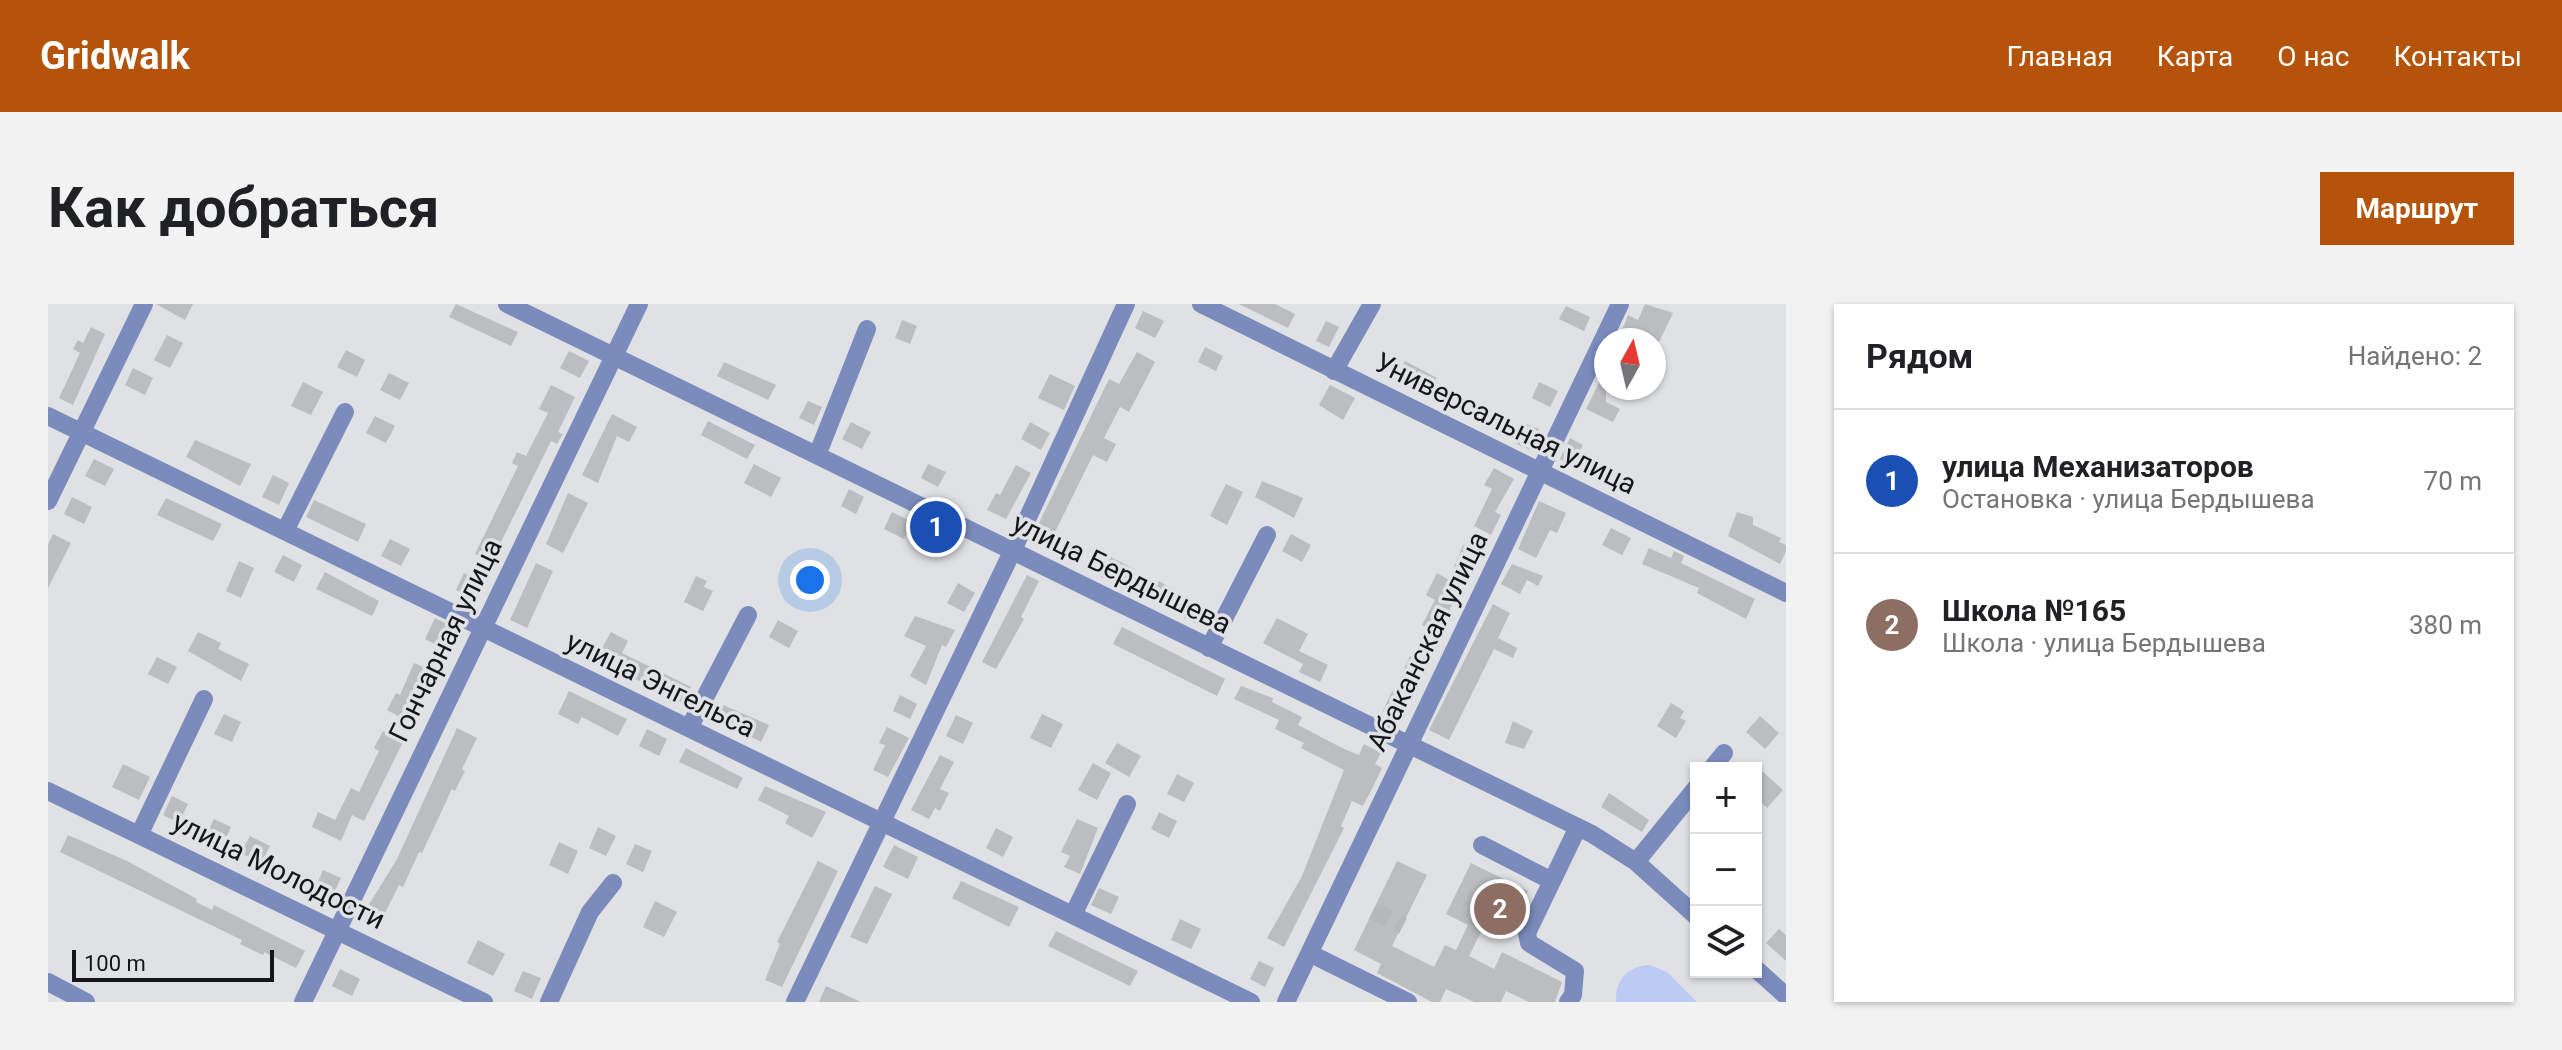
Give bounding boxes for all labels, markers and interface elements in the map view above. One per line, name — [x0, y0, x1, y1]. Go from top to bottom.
text: Gridwalk — [40, 34, 190, 78]
text: Главная — [2006, 40, 2113, 73]
text: Карта — [2157, 40, 2233, 73]
text: О нас — [2277, 40, 2349, 73]
text: Контакты — [2393, 40, 2522, 73]
button: Маршрут — [2320, 172, 2514, 245]
text: Как добраться — [48, 175, 439, 241]
north arrow — [1594, 328, 1666, 400]
text: Рядом — [1866, 336, 1973, 376]
text: Найдено: 2 — [2348, 341, 2482, 371]
street label: Универсальная улица — [1370, 346, 1642, 501]
text: улица Механизаторов — [1942, 449, 2254, 484]
text: 1 — [1885, 466, 1899, 496]
text: 70 m — [2424, 466, 2482, 496]
text: Остановка · улица Бердышева — [1942, 484, 2315, 514]
pin: 1 — [910, 497, 962, 557]
street label: улица Бердышева — [1007, 506, 1236, 641]
street label: Абаканская улица — [1360, 526, 1495, 756]
street label: Гончарная улица — [382, 533, 509, 747]
your location — [790, 560, 830, 600]
text: Школа №165 — [1942, 593, 2126, 628]
text: 2 — [1885, 610, 1899, 640]
text: 380 m — [2409, 610, 2482, 640]
street label: улица Энгельса — [561, 624, 761, 745]
text: Школа · улица Бердышева — [1942, 628, 2266, 658]
map controls — [1690, 762, 1762, 978]
button: + — [1690, 762, 1762, 834]
street label: улица Молодости — [167, 805, 390, 936]
button: − — [1690, 834, 1762, 906]
pin: 2 — [1474, 879, 1526, 939]
button: layers — [1690, 906, 1762, 978]
scale bar — [72, 946, 274, 982]
text: 100 m — [84, 951, 146, 976]

